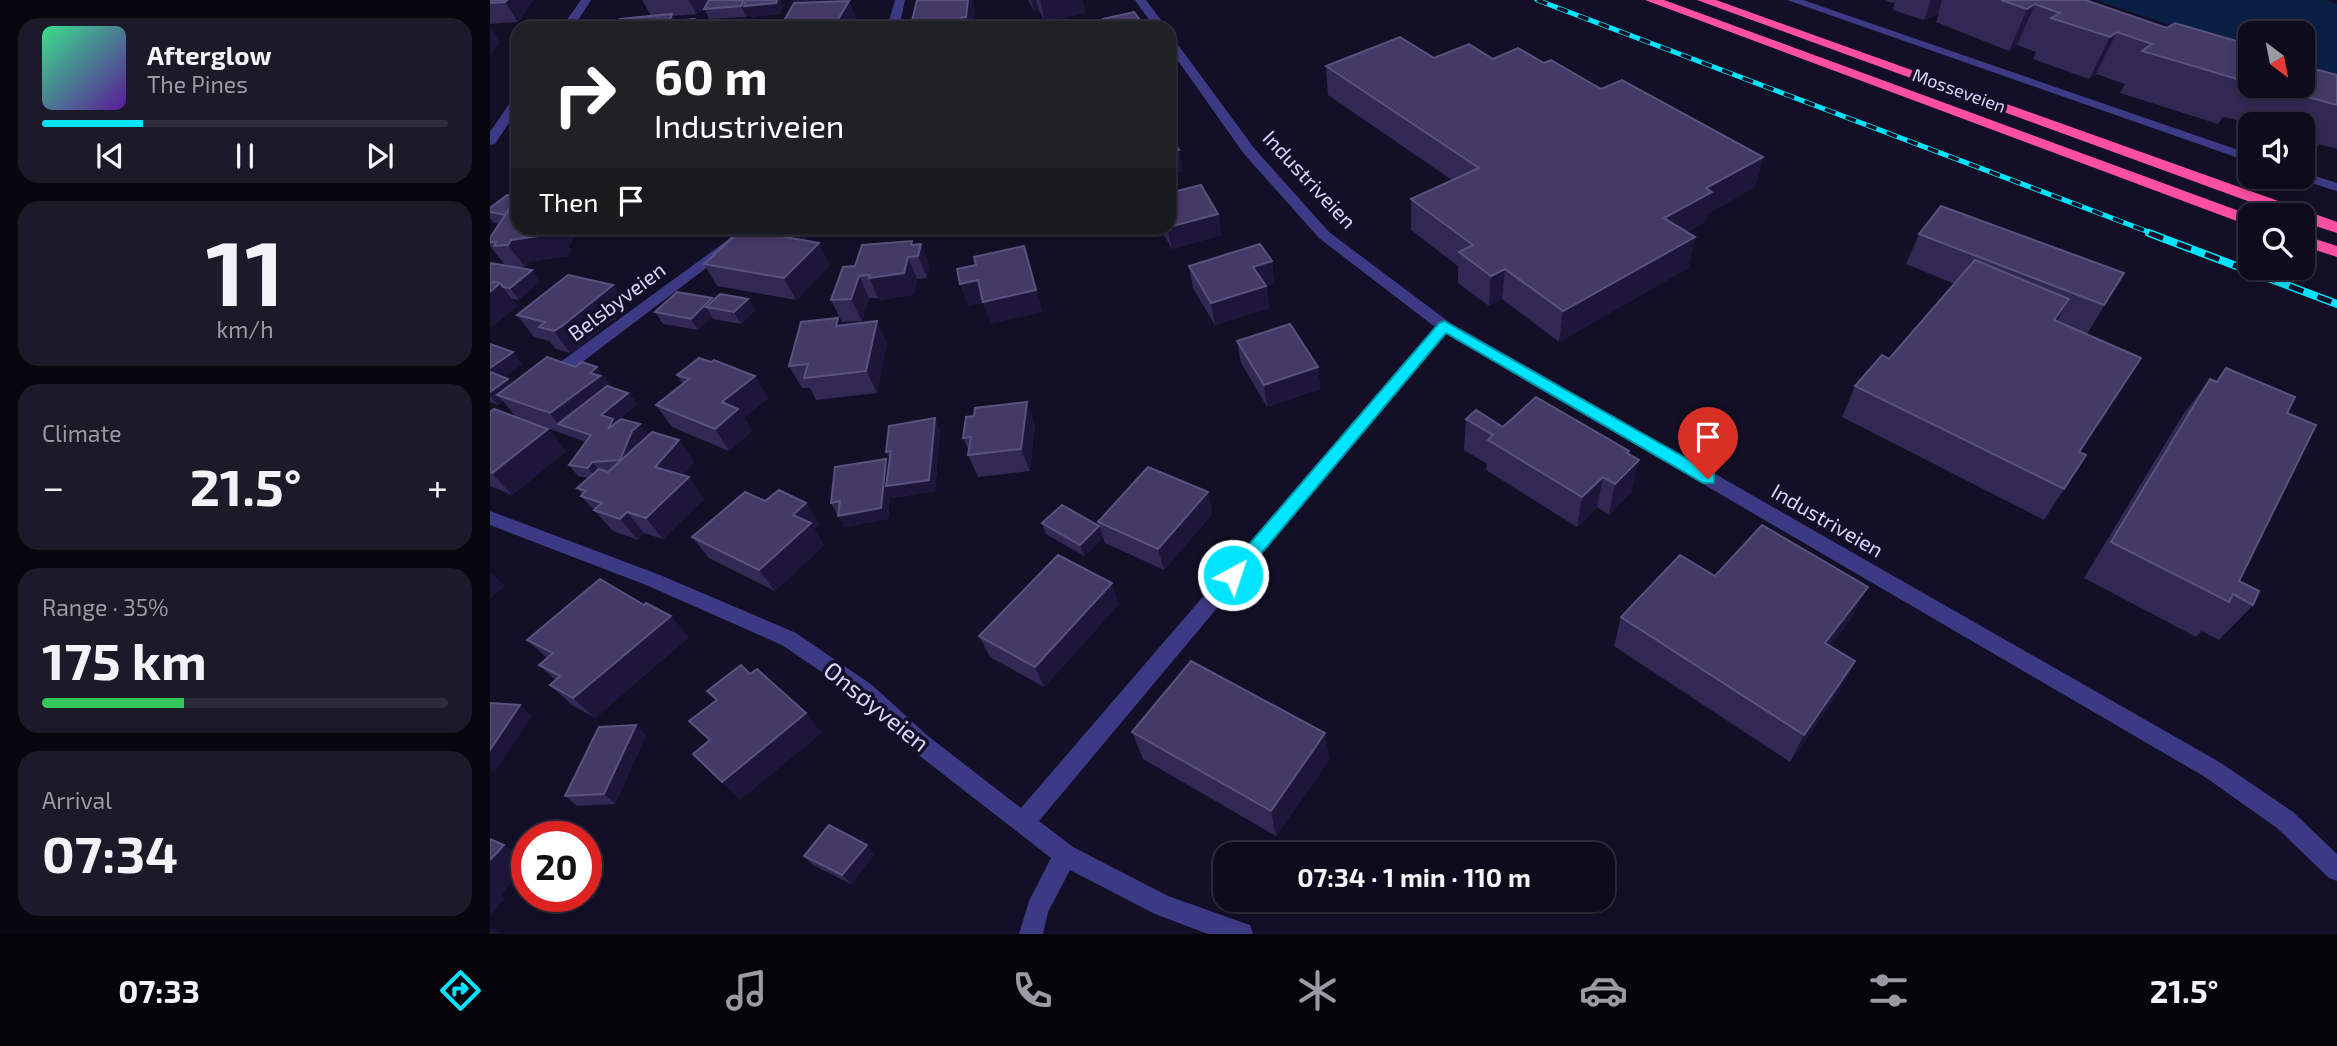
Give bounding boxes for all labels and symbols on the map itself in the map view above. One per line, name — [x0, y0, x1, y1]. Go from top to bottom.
north arrow — [2238, 21, 2315, 98]
street label: Mosseveien — [1910, 63, 2009, 117]
street label: Industriveien — [1258, 125, 1362, 233]
street label: Belsbyveien — [563, 256, 670, 345]
pin — [1678, 407, 1738, 479]
street label: Industriveien — [1767, 478, 1888, 562]
position arrow — [1196, 538, 1270, 612]
street label: Onsøyveien — [819, 655, 935, 757]
speed limit sign: 20 — [511, 821, 602, 912]

